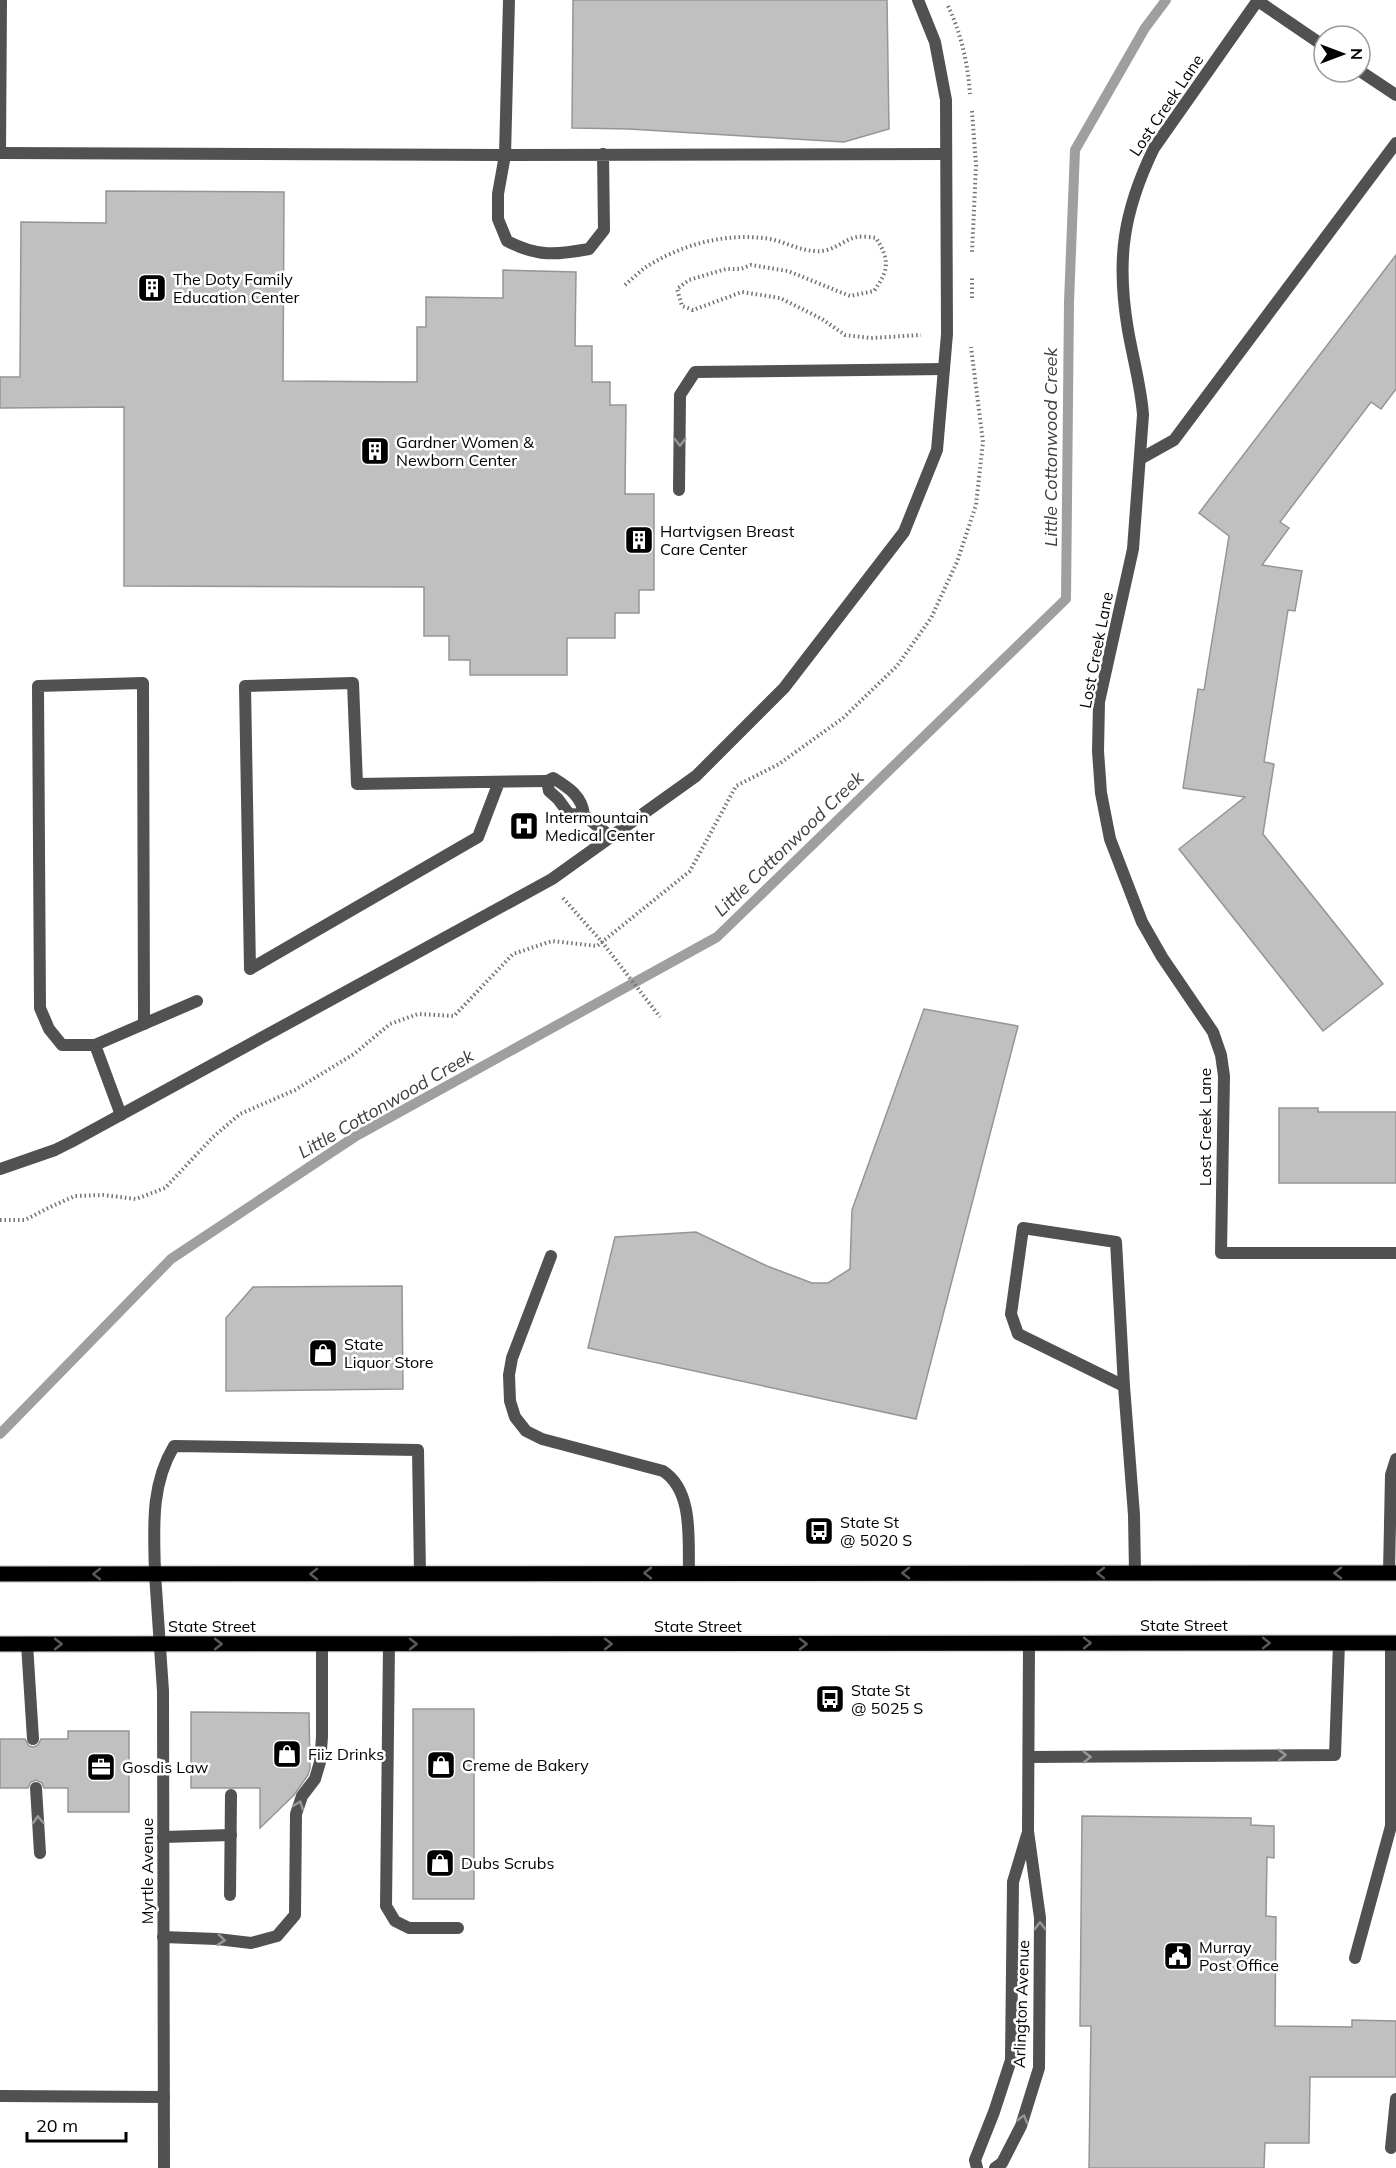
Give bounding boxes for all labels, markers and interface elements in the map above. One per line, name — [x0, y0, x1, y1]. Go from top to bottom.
north arrow — [1312, 24, 1372, 84]
text: N — [1347, 48, 1367, 60]
street label: Lost Creek Lane — [1125, 50, 1207, 160]
place label: The Doty Family Education Center — [173, 269, 299, 307]
building icon: The Doty Family Education Center — [136, 272, 168, 304]
water label: Little Cottonwood Creek — [1039, 347, 1062, 547]
place label: Gardner Women & Newborn Center — [396, 432, 534, 470]
building icon: Gardner Women & Newborn Center — [359, 435, 391, 467]
one-way arrow — [674, 438, 686, 447]
place label: Hartvigsen Breast Care Center — [660, 521, 795, 559]
building icon: Hartvigsen Breast Care Center — [623, 524, 655, 556]
street label: Lost Creek Lane — [1075, 590, 1117, 710]
water label: Little Cottonwood Creek — [709, 766, 869, 921]
place label: Intermountain Medical Center — [545, 807, 655, 845]
hospital icon: Intermountain Medical Center — [508, 810, 540, 842]
water label: Little Cottonwood Creek — [294, 1043, 478, 1163]
street label: Lost Creek Lane — [1195, 1068, 1215, 1186]
place label: State Liquor Store — [344, 1334, 434, 1372]
shop icon: State Liquor Store — [307, 1337, 339, 1369]
place label: State St @ 5020 S — [840, 1512, 912, 1550]
bus stop icon: State St @ 5020 S — [803, 1515, 835, 1547]
one-way arrow — [643, 1567, 652, 1579]
one-way arrow — [901, 1567, 910, 1579]
one-way arrow — [1096, 1567, 1105, 1579]
one-way arrow — [1333, 1567, 1342, 1579]
one-way arrow — [92, 1568, 101, 1580]
one-way arrow — [309, 1568, 318, 1580]
street label: State Street — [1140, 1615, 1228, 1635]
street label: State Street — [168, 1616, 256, 1636]
street label: State Street — [654, 1616, 742, 1636]
one-way arrow — [1083, 1637, 1092, 1649]
one-way arrow — [1262, 1637, 1271, 1649]
one-way arrow — [54, 1638, 63, 1650]
one-way arrow — [214, 1638, 223, 1650]
one-way arrow — [409, 1638, 418, 1650]
one-way arrow — [604, 1638, 613, 1650]
one-way arrow — [799, 1638, 808, 1650]
place label: State St @ 5025 S — [851, 1680, 923, 1718]
bus stop icon: State St @ 5025 S — [814, 1683, 846, 1715]
shop icon: Fiiz Drinks — [271, 1738, 303, 1770]
place label: Fiiz Drinks — [308, 1744, 384, 1764]
shop icon: Creme de Bakery — [425, 1749, 457, 1781]
one-way arrow — [1278, 1749, 1287, 1761]
office icon: Gosdis Law — [85, 1751, 117, 1783]
one-way arrow — [1083, 1751, 1092, 1763]
place label: Creme de Bakery — [462, 1755, 589, 1775]
place label: Gosdis Law — [122, 1757, 209, 1777]
one-way arrow — [292, 1800, 305, 1811]
one-way arrow — [32, 1816, 45, 1825]
street label: Myrtle Avenue — [137, 1818, 157, 1924]
shop icon: Dubs Scrubs — [424, 1847, 456, 1879]
place label: Dubs Scrubs — [461, 1853, 554, 1873]
one-way arrow — [1034, 1921, 1046, 1930]
one-way arrow — [217, 1933, 226, 1946]
place label: Murray Post Office — [1199, 1937, 1279, 1975]
street label: Arlington Avenue — [1009, 1940, 1033, 2068]
public building icon: Murray Post Office — [1162, 1940, 1194, 1972]
scale bar — [27, 2105, 126, 2143]
text: 20 m — [36, 2114, 78, 2137]
one-way arrow — [1016, 2114, 1028, 2124]

